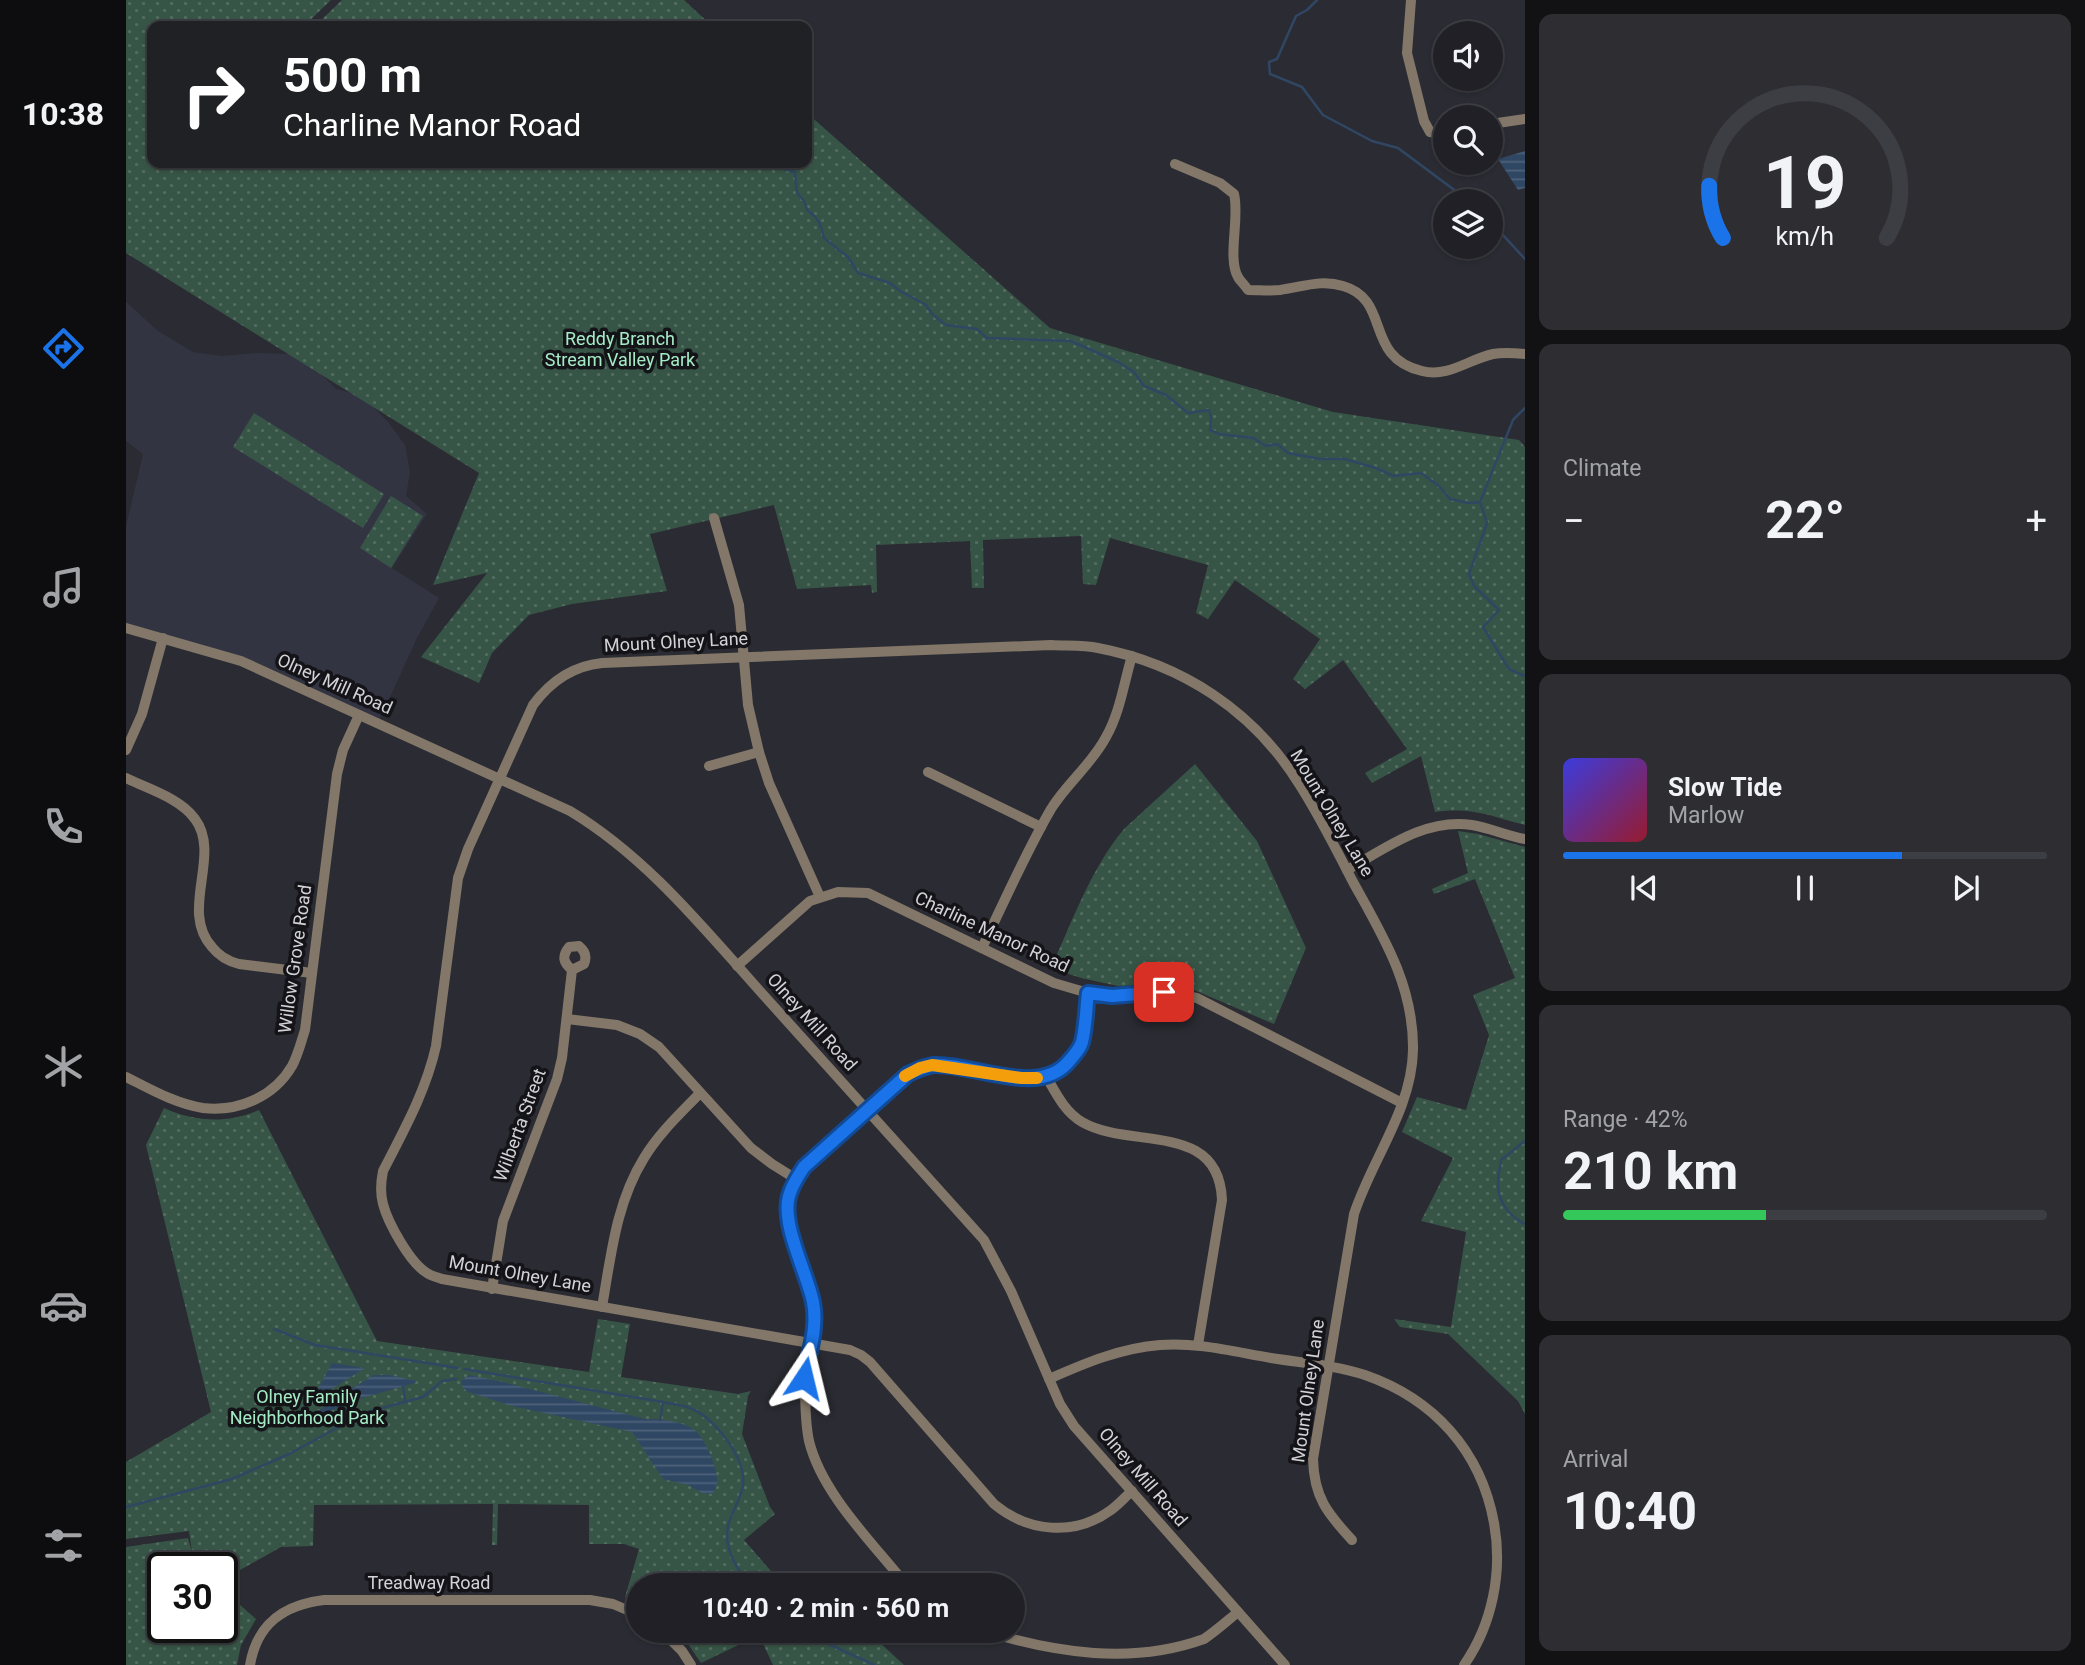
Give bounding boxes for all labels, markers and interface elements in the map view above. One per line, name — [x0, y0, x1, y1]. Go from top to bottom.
map controls — [1433, 21, 1503, 259]
button: sound — [1433, 21, 1503, 91]
text: 500 m — [283, 47, 422, 104]
icon: right — [168, 49, 259, 140]
text: 10:38 — [22, 95, 104, 133]
button: search — [1433, 105, 1503, 175]
text: Charline Manor Road — [283, 106, 581, 144]
text: 19 — [1763, 140, 1847, 226]
button: layers — [1433, 189, 1503, 259]
text: km/h — [1776, 222, 1834, 251]
icon: directions — [39, 324, 88, 373]
park label: Reddy Branch Stream Valley Park — [545, 328, 696, 370]
text: Climate — [1563, 455, 1642, 482]
text: 22° — [1765, 490, 1845, 551]
text: − — [1563, 499, 1585, 543]
text: + — [2025, 499, 2047, 543]
icon: music — [39, 563, 88, 612]
street label: Mount Olney Lane — [603, 627, 749, 656]
street label: Olney Mill Road — [274, 649, 396, 718]
street label: Mount Olney Lane — [1286, 745, 1379, 880]
text: Slow Tide — [1668, 772, 1782, 802]
icon: phone — [39, 802, 88, 851]
text: Marlow — [1668, 802, 1744, 829]
icon: previous — [1625, 869, 1663, 907]
icon: pause — [1786, 869, 1824, 907]
icon: next — [1947, 869, 1985, 907]
street label: Willow Grove Road — [274, 883, 315, 1034]
street label: Charline Manor Road — [912, 887, 1073, 977]
pin — [1134, 962, 1194, 1022]
street label: Olney Mill Road — [763, 969, 862, 1075]
icon: arrive — [1145, 973, 1183, 1011]
icon: climate — [39, 1042, 88, 1091]
street label: Wilberta Street — [489, 1065, 550, 1184]
text: Range · 42% — [1563, 1106, 1688, 1133]
text: 210 km — [1563, 1141, 1738, 1202]
street label: Mount Olney Lane — [447, 1251, 593, 1296]
icon: car — [39, 1281, 88, 1330]
street label: Mount Olney Lane — [1287, 1318, 1328, 1464]
position arrow — [767, 1341, 841, 1415]
park label: Olney Family Neighborhood Park — [230, 1386, 385, 1428]
street label: Olney Mill Road — [1095, 1423, 1192, 1530]
text: Arrival — [1563, 1446, 1628, 1473]
text: 10:40 — [1563, 1481, 1697, 1542]
icon: filters — [39, 1521, 88, 1570]
speed limit sign: 30 — [147, 1552, 238, 1643]
street label: Treadway Road — [368, 1572, 490, 1593]
text: 10:40 · 2 min · 560 m — [702, 1593, 949, 1623]

